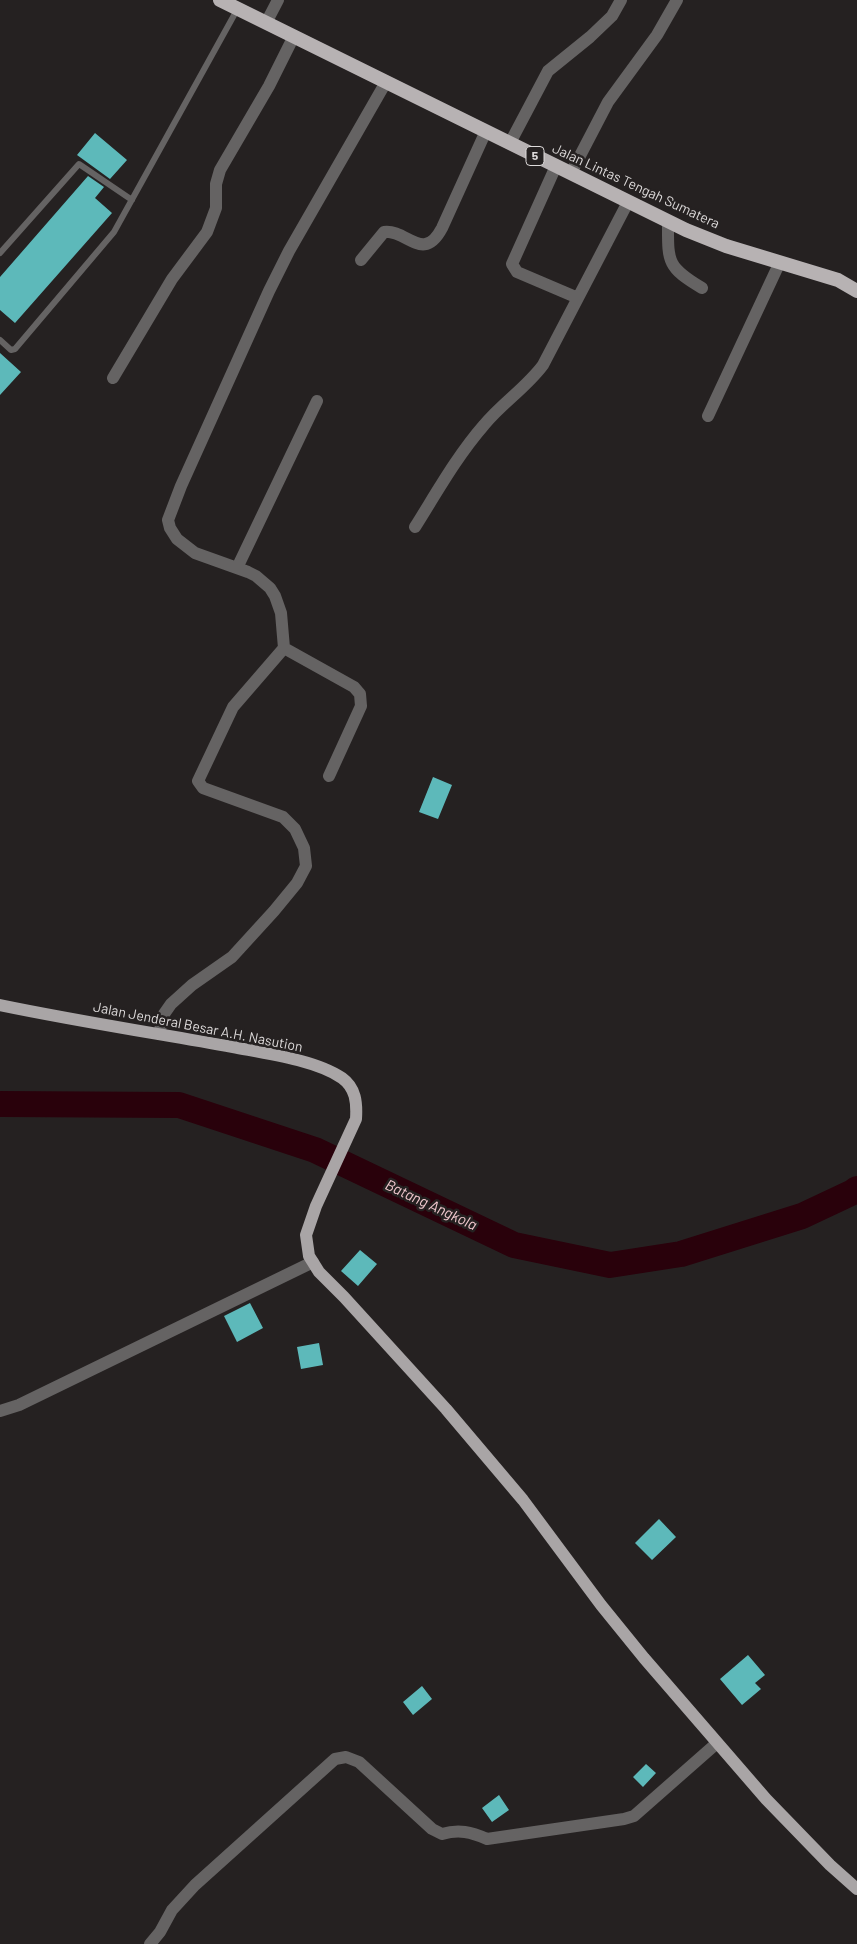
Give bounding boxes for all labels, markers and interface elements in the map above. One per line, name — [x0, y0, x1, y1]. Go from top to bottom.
street label: Jalan Lintas Tengah Sumatera — [550, 140, 722, 232]
road number: 5 — [526, 146, 544, 166]
street label: Jalan Jenderal Besar A.H. Nasution — [92, 998, 304, 1056]
water label: Batang Angkola — [382, 1176, 480, 1234]

